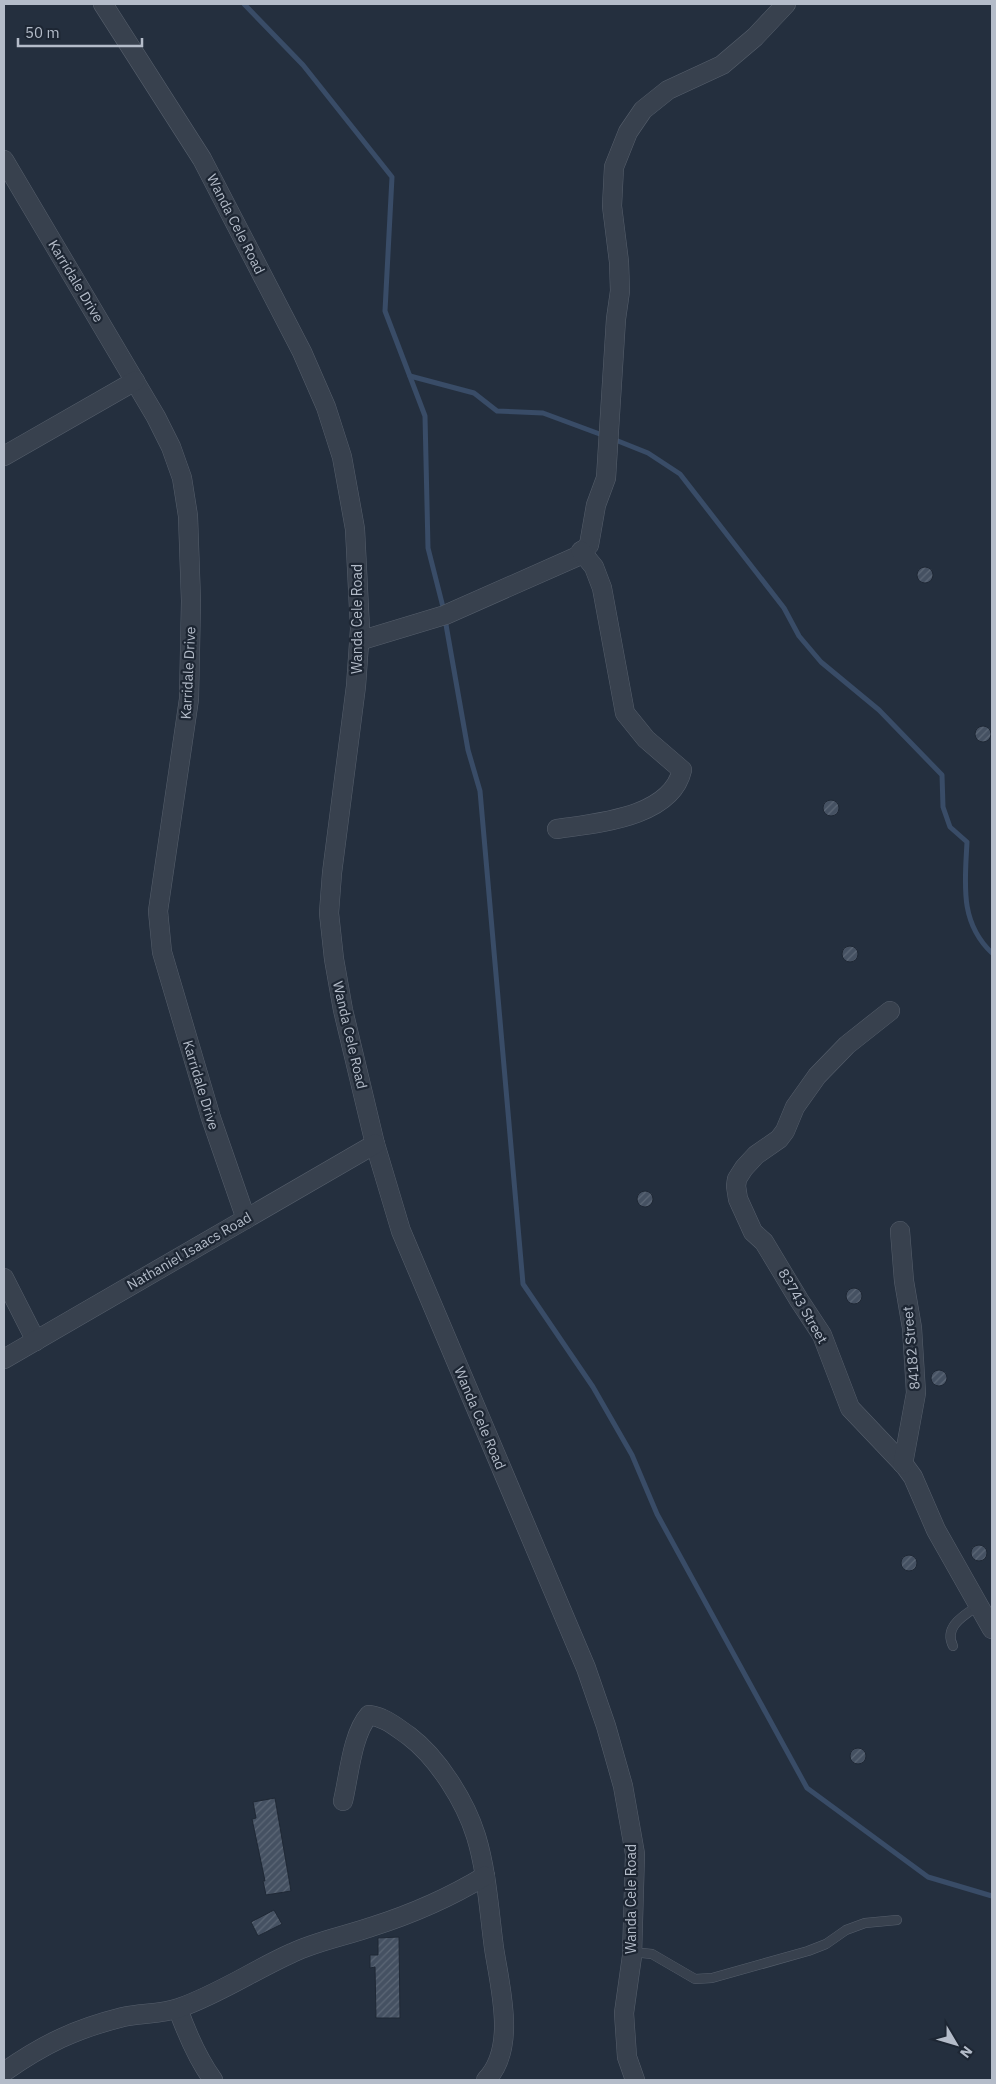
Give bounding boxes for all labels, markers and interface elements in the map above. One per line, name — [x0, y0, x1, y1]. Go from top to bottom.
scale bar — [18, 15, 141, 47]
text: 50 m — [25, 23, 60, 42]
street label: Wanda Cele Road — [203, 171, 269, 277]
street label: Karridale Drive — [44, 237, 108, 326]
street label: Wanda Cele Road — [348, 564, 366, 674]
street label: Karridale Drive — [177, 626, 199, 720]
street label: Wanda Cele Road — [329, 979, 371, 1091]
street label: Karridale Drive — [179, 1038, 223, 1132]
street label: Nathaniel Isaacs Road — [124, 1208, 254, 1294]
street label: 83743 Street — [774, 1265, 832, 1347]
street label: 84182 Street — [898, 1305, 924, 1390]
street label: Wanda Cele Road — [450, 1364, 510, 1472]
street label: Wanda Cele Road — [622, 1844, 640, 1954]
north arrow — [931, 2019, 981, 2069]
text: N — [956, 2042, 976, 2062]

